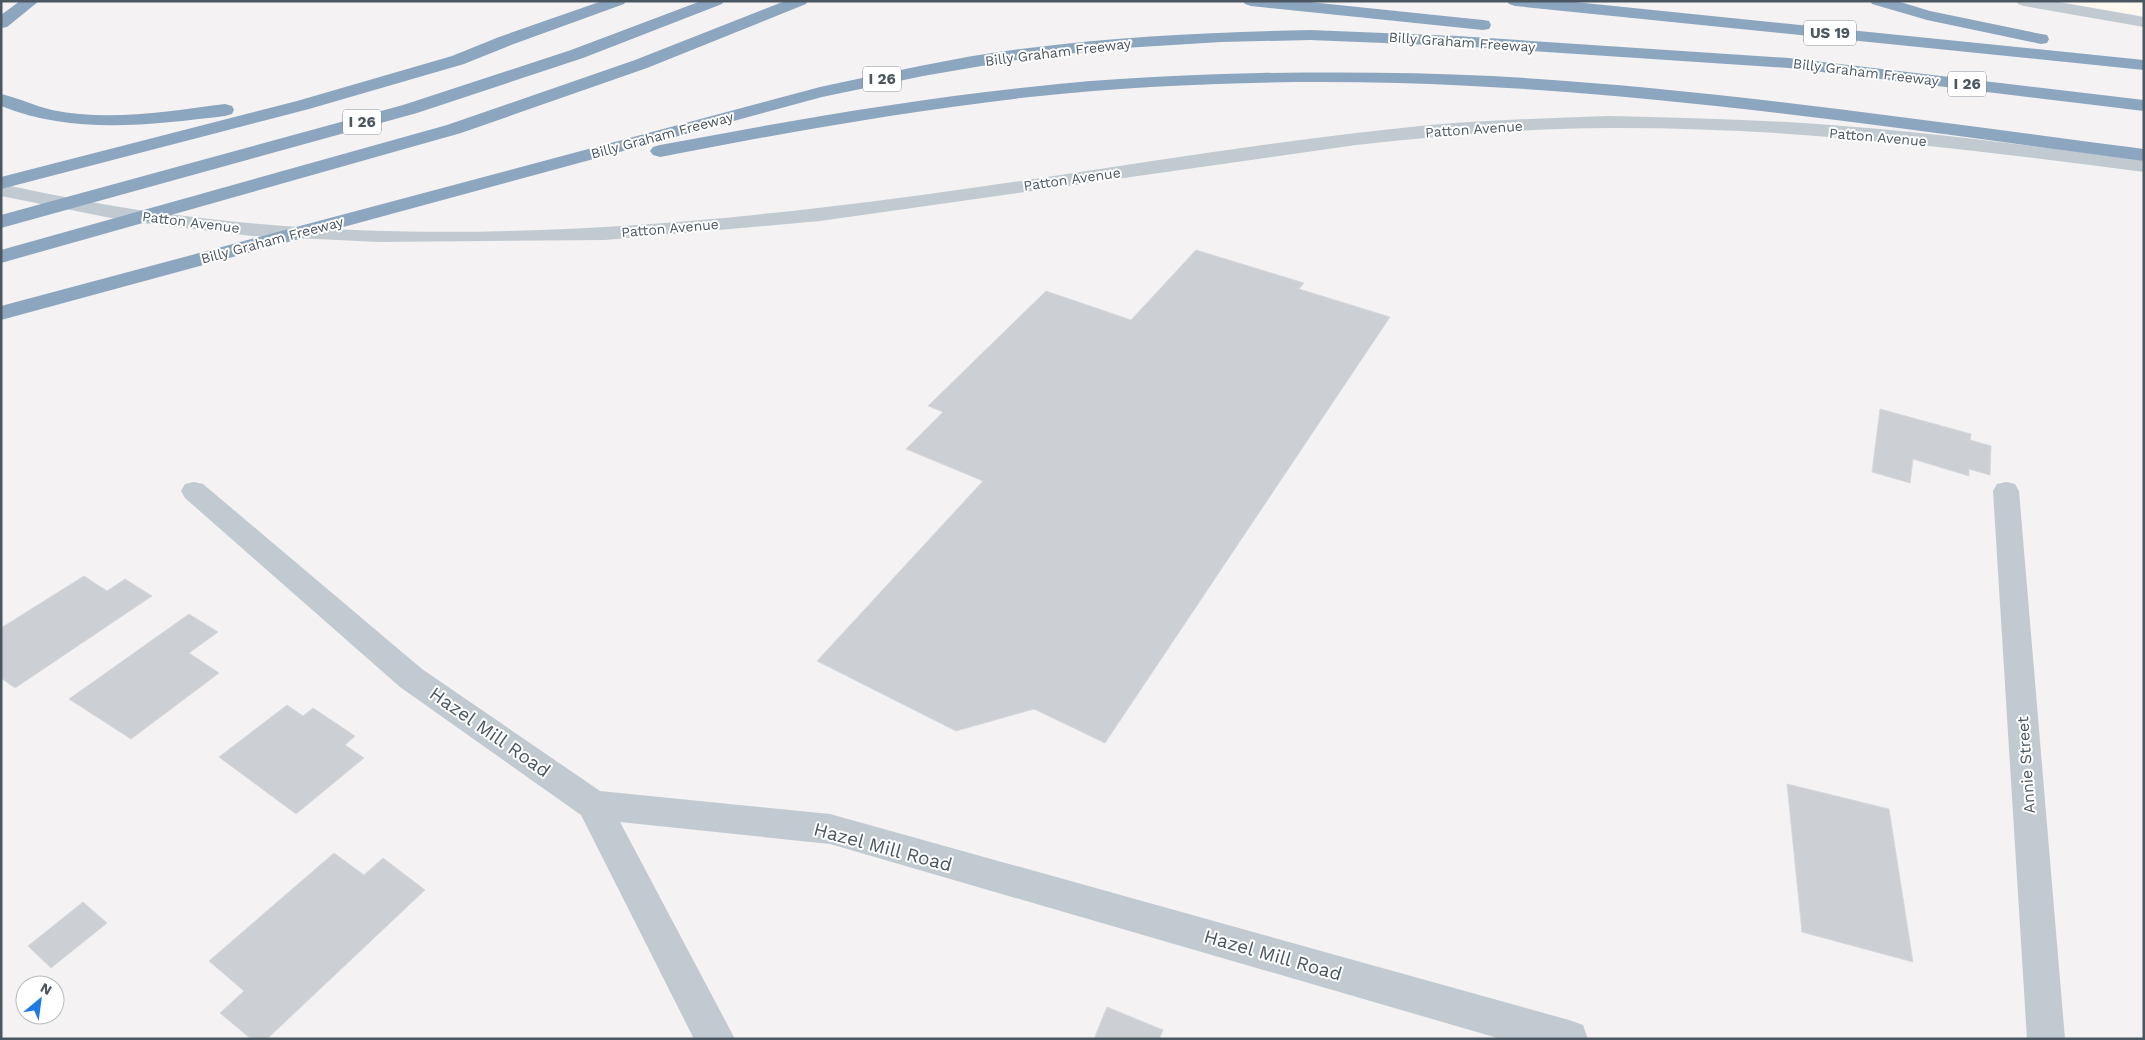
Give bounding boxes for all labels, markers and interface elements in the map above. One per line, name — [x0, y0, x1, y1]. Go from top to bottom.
road number: US 19 — [1804, 20, 1856, 46]
street label: Billy Graham Freeway — [1388, 29, 1537, 55]
street label: Billy Graham Freeway — [984, 35, 1133, 69]
street label: Billy Graham Freeway — [1792, 55, 1941, 89]
road number: I 26 — [863, 66, 901, 92]
road number: I 26 — [1948, 72, 1986, 96]
street label: Billy Graham Freeway — [589, 108, 736, 162]
road number: I 26 — [343, 110, 381, 134]
street label: Patton Avenue — [1425, 118, 1523, 140]
street label: Patton Avenue — [1829, 125, 1927, 149]
street label: Patton Avenue — [1022, 164, 1122, 194]
street label: Patton Avenue — [141, 208, 241, 236]
street label: Billy Graham Freeway — [199, 213, 346, 267]
street label: Patton Avenue — [621, 216, 719, 240]
street label: Hazel Mill Road — [425, 682, 555, 782]
street label: Annie Street — [2013, 715, 2039, 814]
street label: Hazel Mill Road — [811, 817, 955, 877]
street label: Hazel Mill Road — [1201, 924, 1345, 986]
north arrow — [15, 975, 65, 1025]
text: N — [38, 979, 55, 998]

